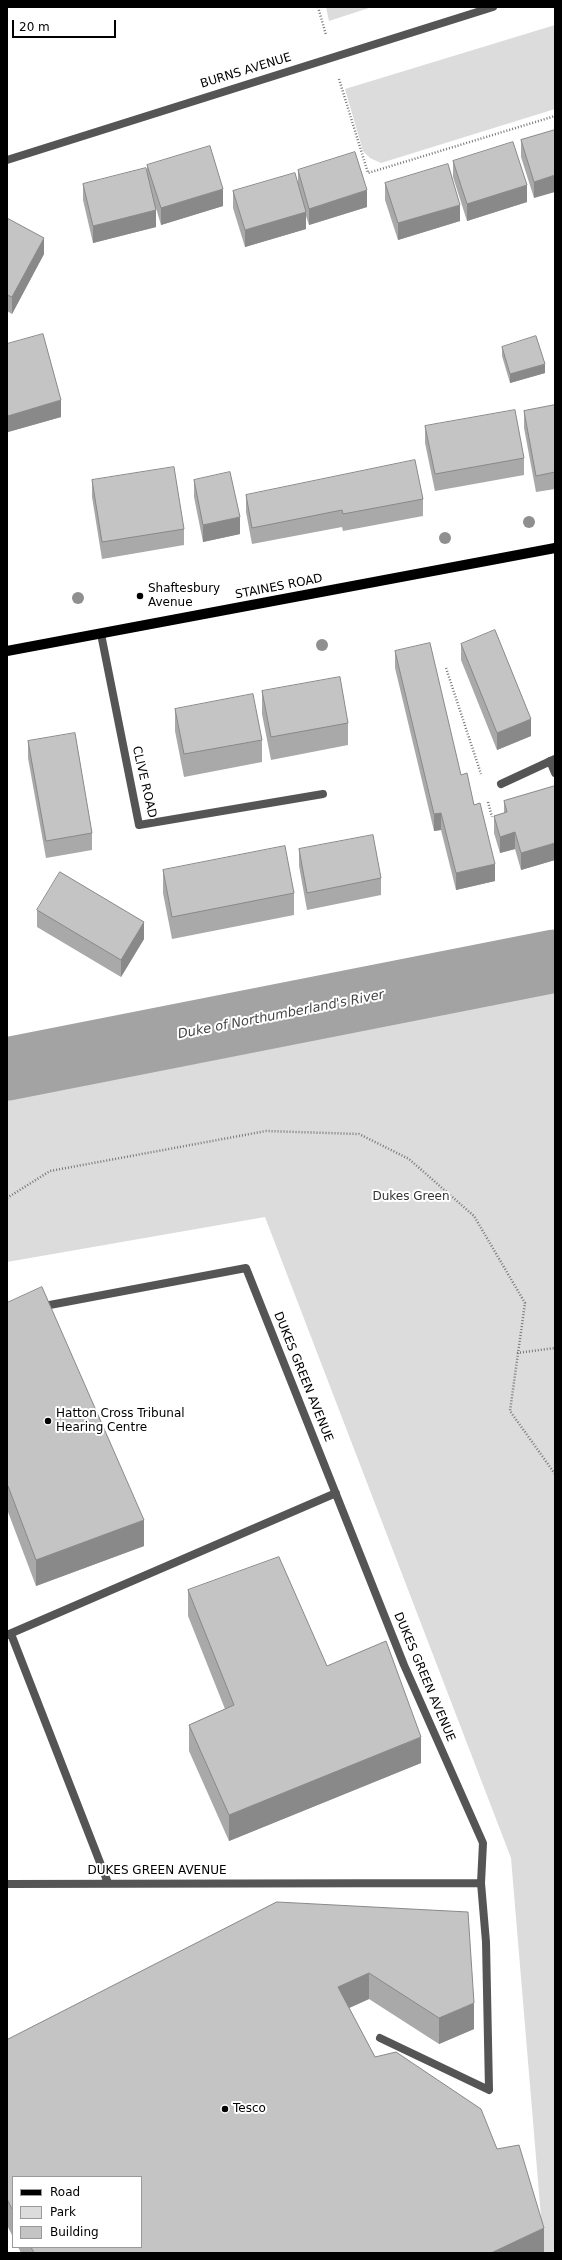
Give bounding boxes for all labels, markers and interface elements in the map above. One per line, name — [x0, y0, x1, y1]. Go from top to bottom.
scale bar — [14, 12, 118, 38]
text: 20 m — [19, 20, 50, 34]
street label: BURNS AVENUE — [199, 50, 293, 92]
street label: STAINES ROAD — [234, 571, 324, 603]
place label: Shaftesbury Avenue — [148, 582, 220, 610]
marker: Shaftesbury Avenue — [135, 591, 145, 601]
street label: CLIVE ROAD — [129, 745, 159, 819]
water label: Duke of Northumberland's River — [177, 987, 385, 1043]
park label: Dukes Green — [372, 1190, 450, 1204]
street label: DUKES GREEN AVENUE — [270, 1310, 336, 1444]
place label: Hatton Cross Tribunal Hearing Centre — [56, 1407, 185, 1435]
marker: Hatton Cross Tribunal Hearing Centre — [43, 1416, 53, 1426]
street label: DUKES GREEN AVENUE — [390, 1610, 458, 1744]
street label: DUKES GREEN AVENUE — [87, 1864, 227, 1878]
place label: Tesco — [233, 2102, 266, 2116]
marker: Tesco — [220, 2104, 230, 2114]
legend — [12, 2176, 142, 2248]
text: Road — [50, 2185, 80, 2199]
text: Park — [50, 2205, 76, 2219]
text: Building — [50, 2225, 99, 2239]

